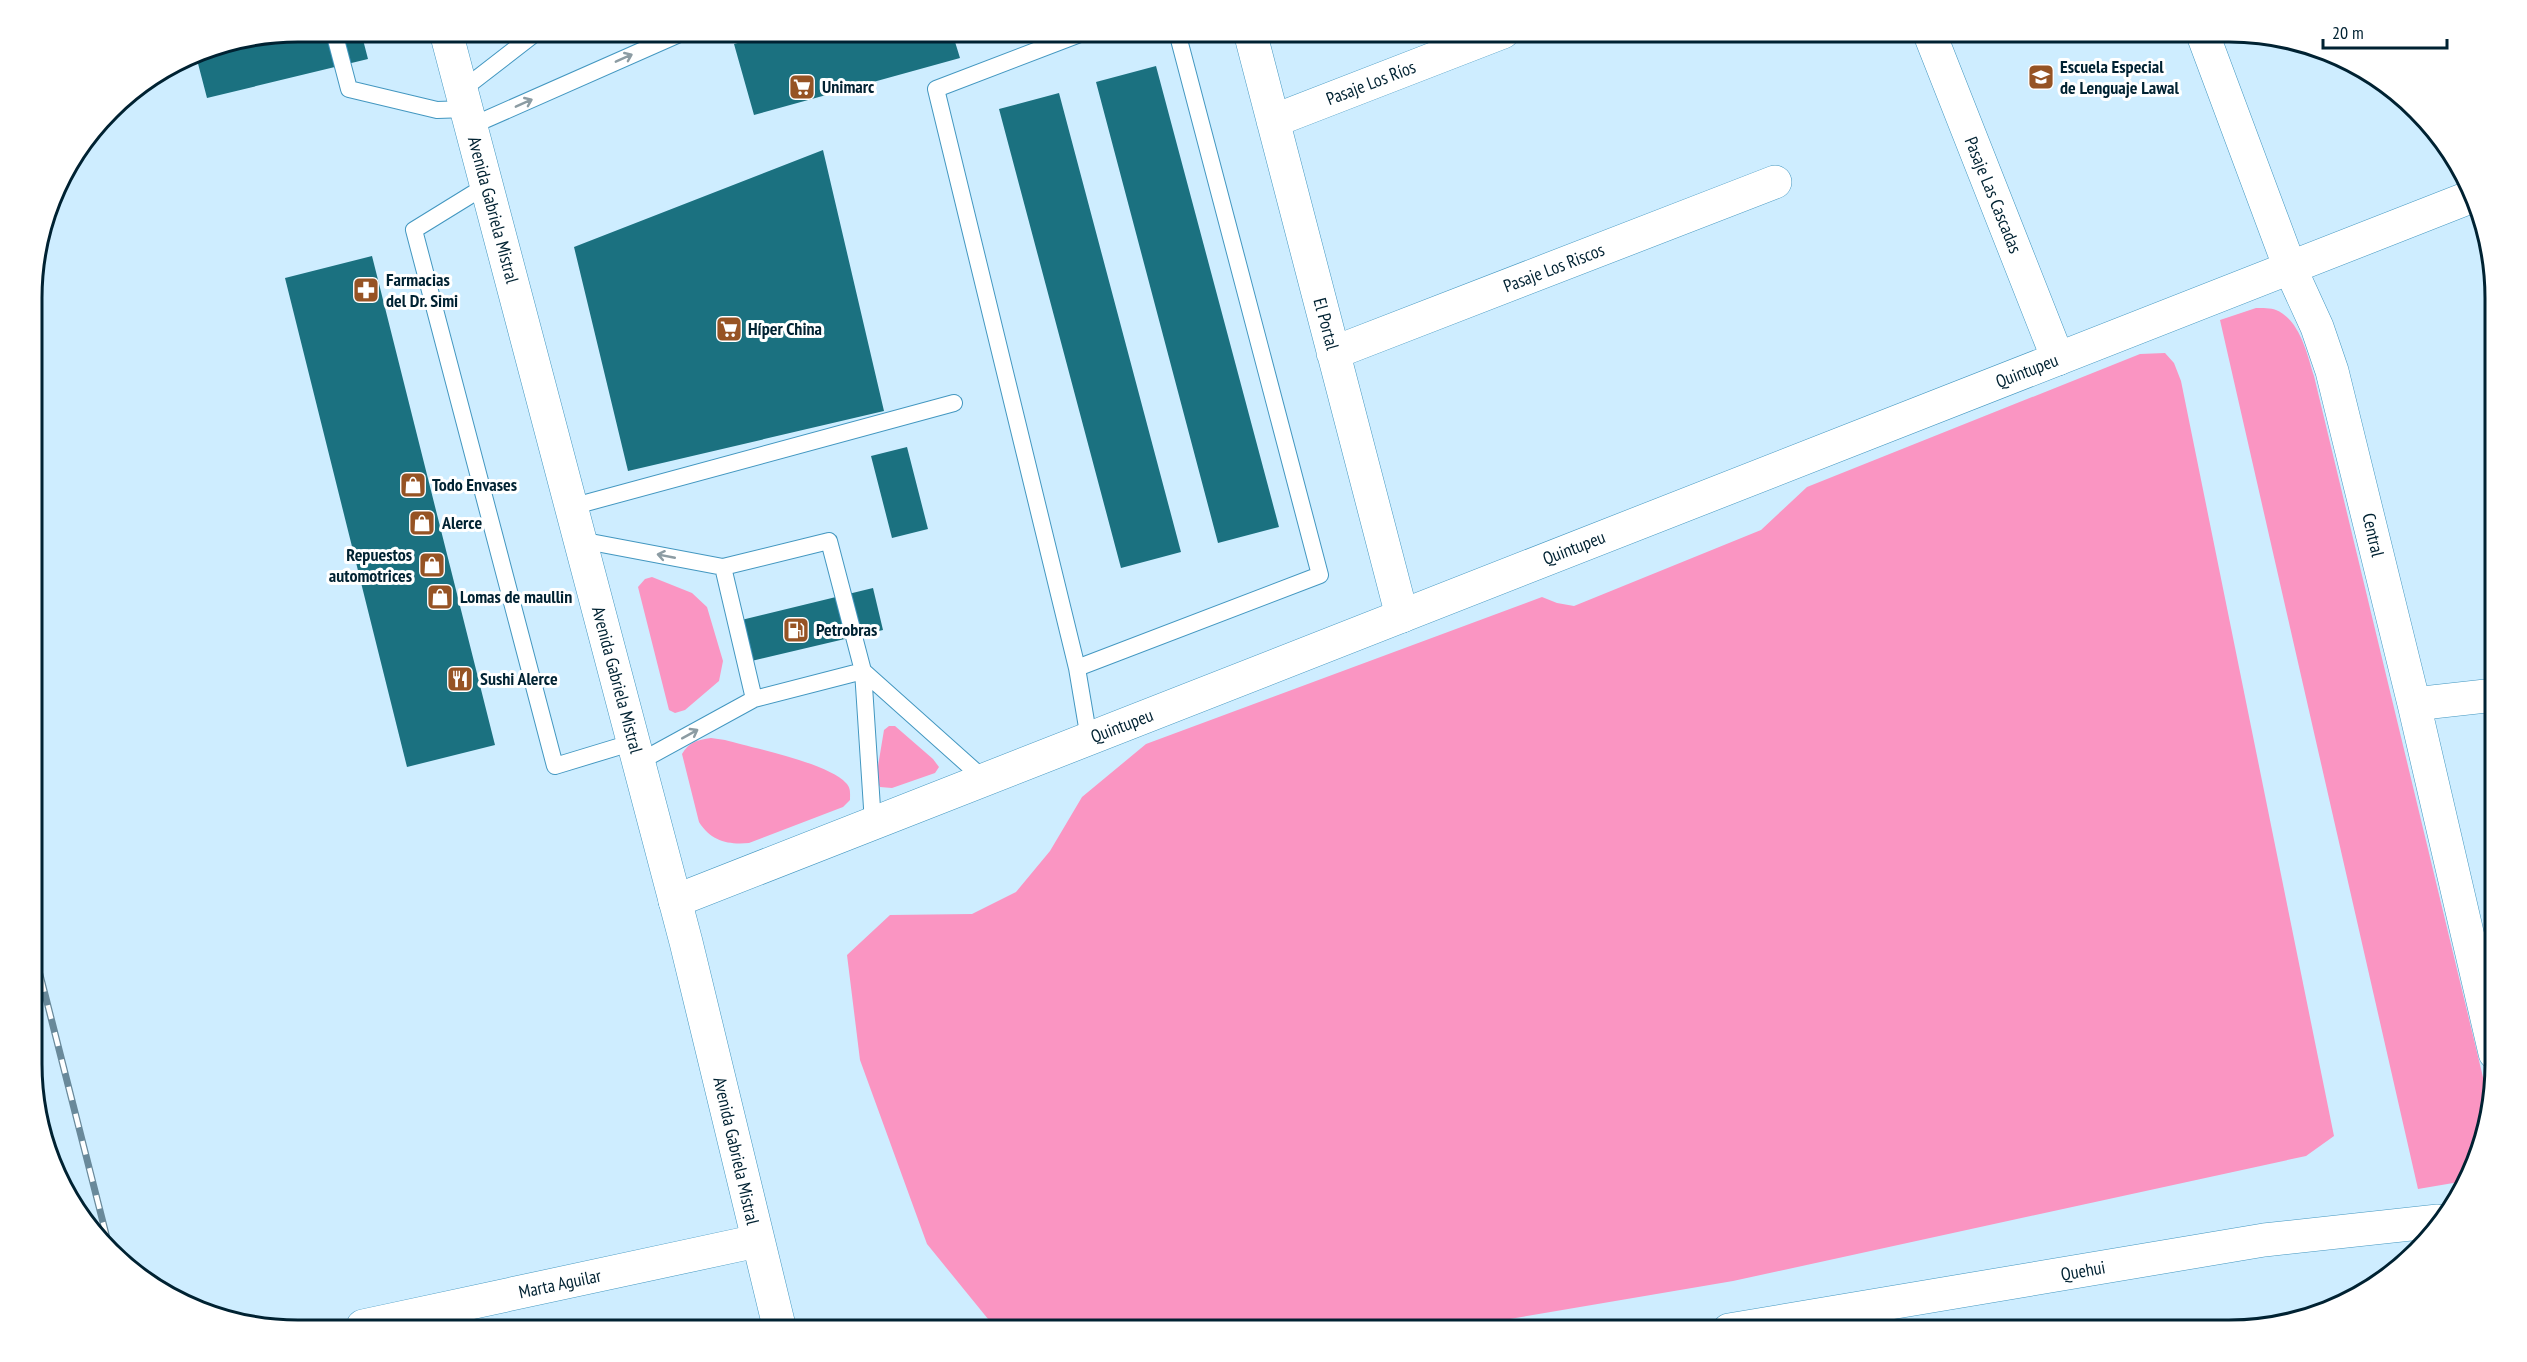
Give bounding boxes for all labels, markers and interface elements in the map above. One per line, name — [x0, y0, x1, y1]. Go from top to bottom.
scale bar — [2323, 12, 2448, 50]
text: 20 m — [2332, 21, 2364, 44]
one-way arrow — [615, 52, 633, 63]
street label: Pasaje Los Ríos — [1323, 55, 1419, 110]
place label: Escuela Especial de Lenguaje Lawal — [2060, 55, 2179, 99]
school or university icon: Escuela Especial de Lenguaje Lawal — [2026, 62, 2056, 92]
supermarket icon: Unimarc — [787, 72, 817, 102]
place label: Unimarc — [822, 75, 875, 98]
one-way arrow — [515, 96, 533, 108]
street label: Pasaje Las Cascadas — [1960, 133, 2027, 256]
street label: Avenida Gabriela Mistral — [463, 134, 524, 287]
street label: Pasaje Los Riscos — [1500, 238, 1608, 297]
place label: Farmacias del Dr. Simi — [386, 268, 458, 312]
pharmacy icon: Farmacias del Dr. Simi — [351, 275, 381, 305]
street label: El Portal — [1309, 295, 1345, 353]
supermarket icon: Híper China — [714, 314, 744, 344]
place label: Híper China — [748, 317, 822, 340]
street label: Quintupeu — [1992, 348, 2061, 393]
shop icon: Todo Envases — [398, 470, 428, 500]
place label: Todo Envases — [432, 473, 517, 496]
shop icon: Alerce — [407, 508, 437, 538]
place label: Alerce — [441, 511, 482, 534]
street label: Central — [2357, 511, 2390, 560]
street label: Quintupeu — [1539, 525, 1608, 570]
place label: Repuestos automotrices — [329, 543, 412, 587]
shop icon: Repuestos automotrices — [417, 550, 447, 580]
one-way arrow — [657, 550, 676, 561]
shop icon: Lomas de maullin — [425, 582, 455, 612]
place label: Lomas de maullin — [460, 585, 572, 608]
street label: Avenida Gabriela Mistral — [587, 604, 648, 757]
fuel station icon: Petrobras — [781, 615, 811, 645]
place label: Petrobras — [816, 618, 877, 641]
restaurant icon: Sushi Alerce — [445, 664, 475, 694]
place label: Sushi Alerce — [480, 667, 558, 690]
street label: Quintupeu — [1087, 703, 1156, 748]
one-way arrow — [681, 728, 698, 740]
street label: Avenida Gabriela Mistral — [708, 1075, 765, 1228]
street label: Quehui — [2059, 1255, 2107, 1286]
street label: Marta Aguilar — [517, 1264, 603, 1303]

